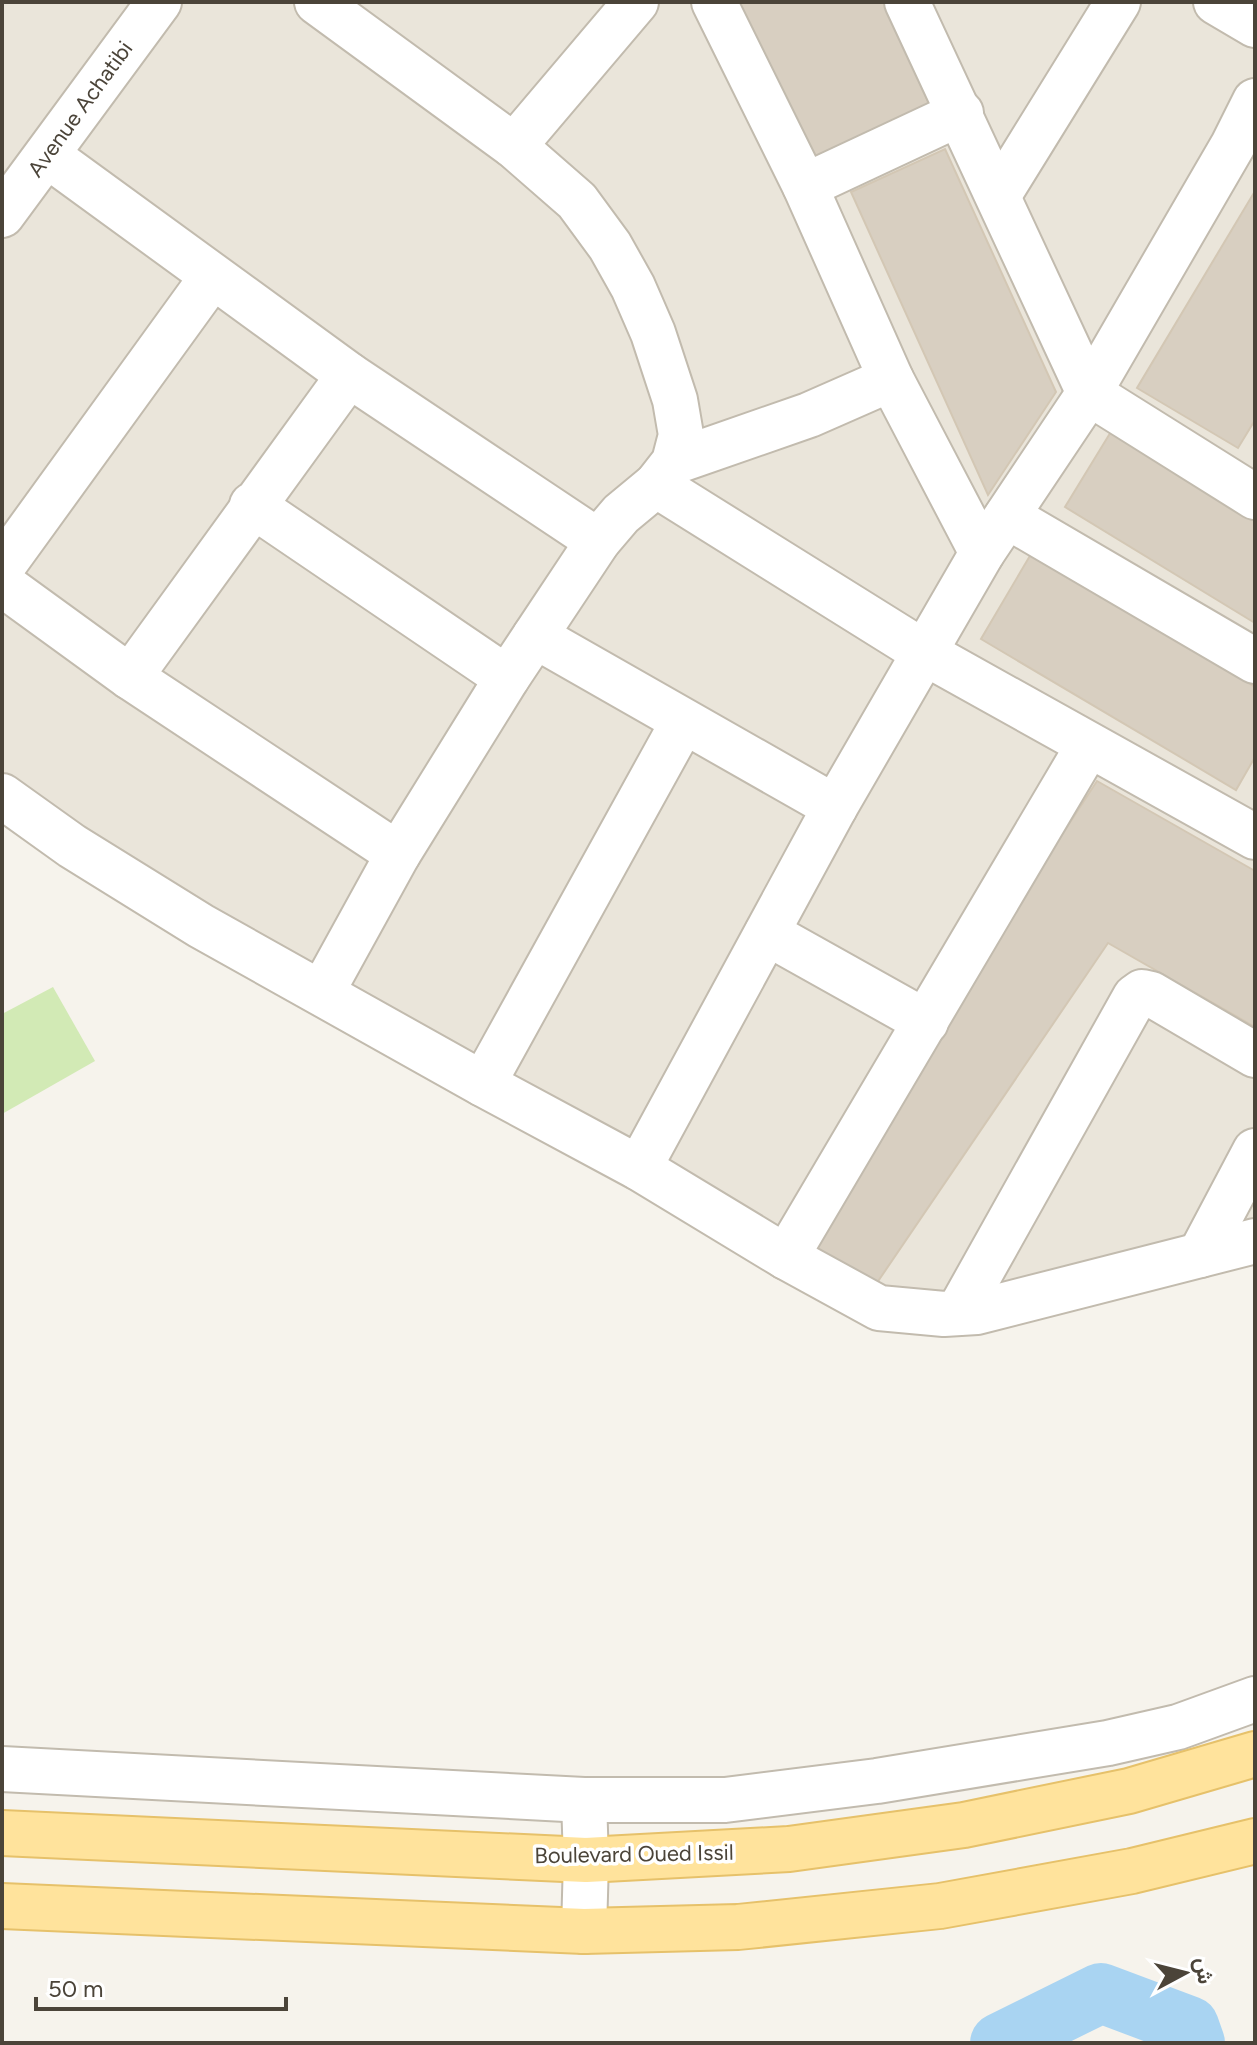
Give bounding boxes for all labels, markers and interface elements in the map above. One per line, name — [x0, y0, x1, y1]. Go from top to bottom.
street label: Avenue Achatibi — [22, 36, 138, 182]
street label: Boulevard Oued Issil — [534, 1839, 734, 1869]
north arrow — [1145, 1933, 1225, 2013]
text: ش — [1189, 1956, 1219, 1985]
scale bar — [36, 1961, 286, 2011]
text: 50 m — [48, 1974, 104, 2003]

